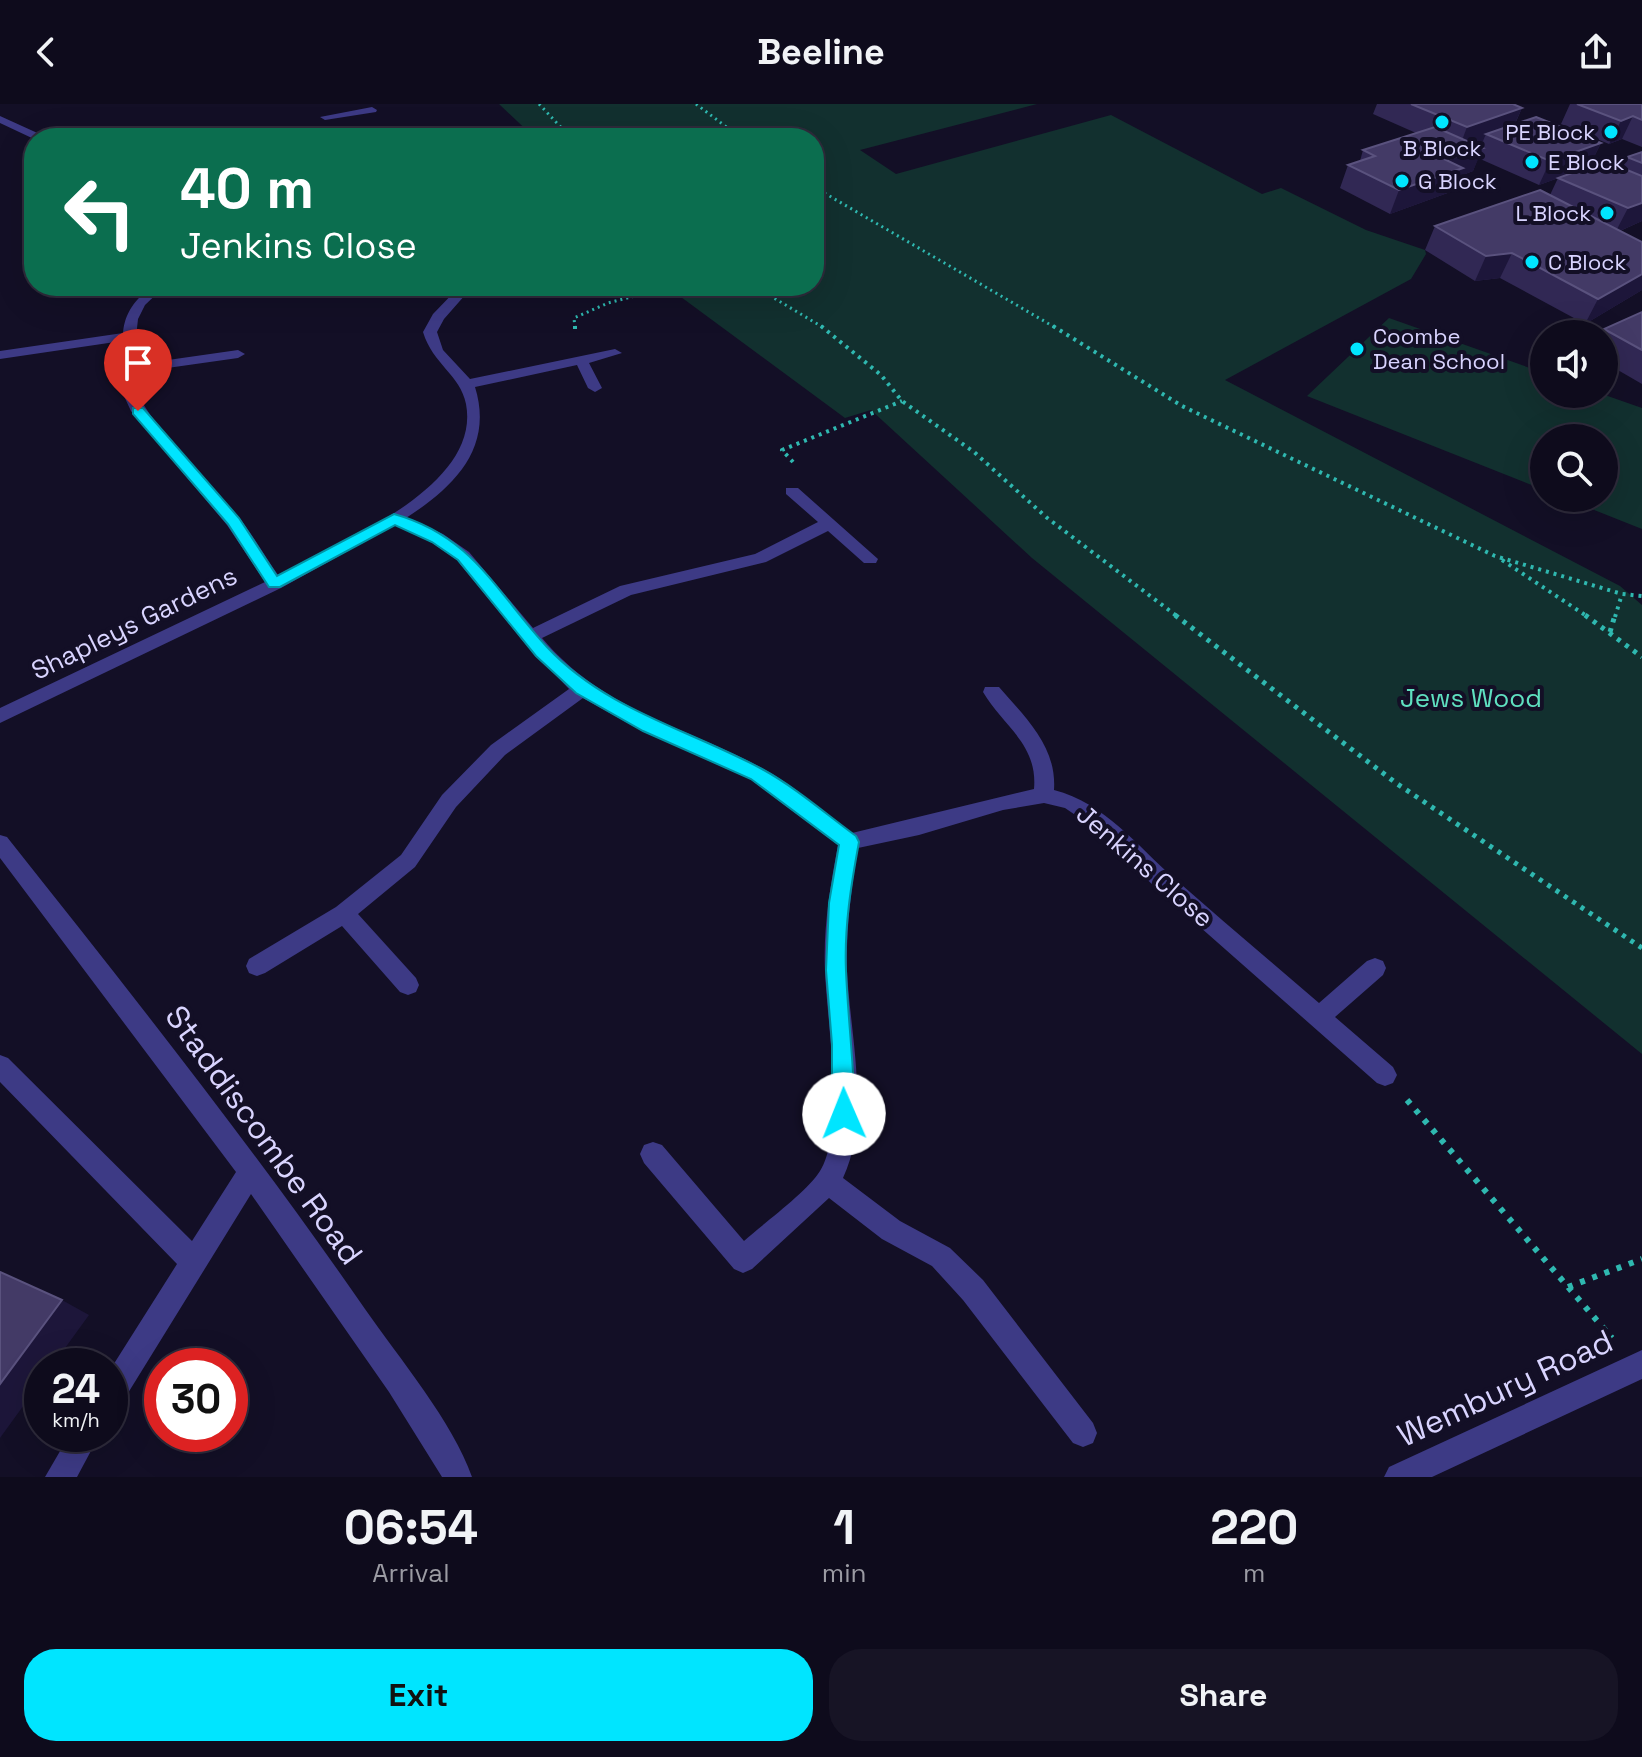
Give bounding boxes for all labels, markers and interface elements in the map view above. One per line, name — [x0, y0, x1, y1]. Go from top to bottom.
text: Beeline — [757, 29, 885, 75]
icon: back — [24, 30, 68, 74]
icon: share — [1574, 30, 1618, 74]
marker: B Block — [1433, 113, 1451, 131]
place label: PE Block — [1505, 118, 1595, 146]
marker: PE Block — [1602, 123, 1620, 141]
place label: B Block — [1403, 134, 1482, 162]
place label: E Block — [1548, 148, 1625, 176]
text: 40 m — [180, 153, 314, 224]
marker: E Block — [1523, 153, 1541, 171]
icon: left — [48, 160, 152, 264]
place label: G Block — [1418, 167, 1497, 195]
marker: G Block — [1393, 172, 1411, 190]
place label: L Block — [1515, 199, 1591, 227]
marker: L Block — [1598, 204, 1616, 222]
text: Jenkins Close — [180, 223, 417, 269]
place label: C Block — [1548, 248, 1626, 276]
marker: C Block — [1523, 253, 1541, 271]
map controls — [1530, 320, 1618, 512]
button: sound — [1530, 320, 1618, 408]
place label: Coombe Dean School — [1373, 322, 1505, 375]
pin — [104, 329, 172, 411]
marker: Coombe Dean School — [1348, 340, 1366, 358]
icon: arrive — [116, 341, 160, 385]
button: search — [1530, 424, 1618, 512]
street label: Shapleys Gardens — [25, 558, 243, 688]
park label: Jews Wood — [1400, 681, 1542, 715]
street label: Jenkins Close — [1069, 797, 1221, 935]
street label: Staddiscombe Road — [156, 997, 372, 1273]
position arrow — [802, 1072, 886, 1156]
street label: Wembury Road — [1391, 1321, 1619, 1455]
speed limit sign: 30 — [144, 1348, 248, 1452]
text: 24 — [52, 1364, 100, 1415]
text: km/h — [52, 1407, 100, 1433]
text: 06:54 — [344, 1497, 478, 1558]
text: 1 — [833, 1497, 855, 1558]
text: 220 — [1210, 1497, 1298, 1558]
text: Arrival — [372, 1556, 450, 1590]
text: min — [822, 1556, 866, 1590]
text: m — [1243, 1556, 1265, 1590]
button: Exit — [24, 1649, 813, 1741]
button: Share — [829, 1649, 1618, 1741]

